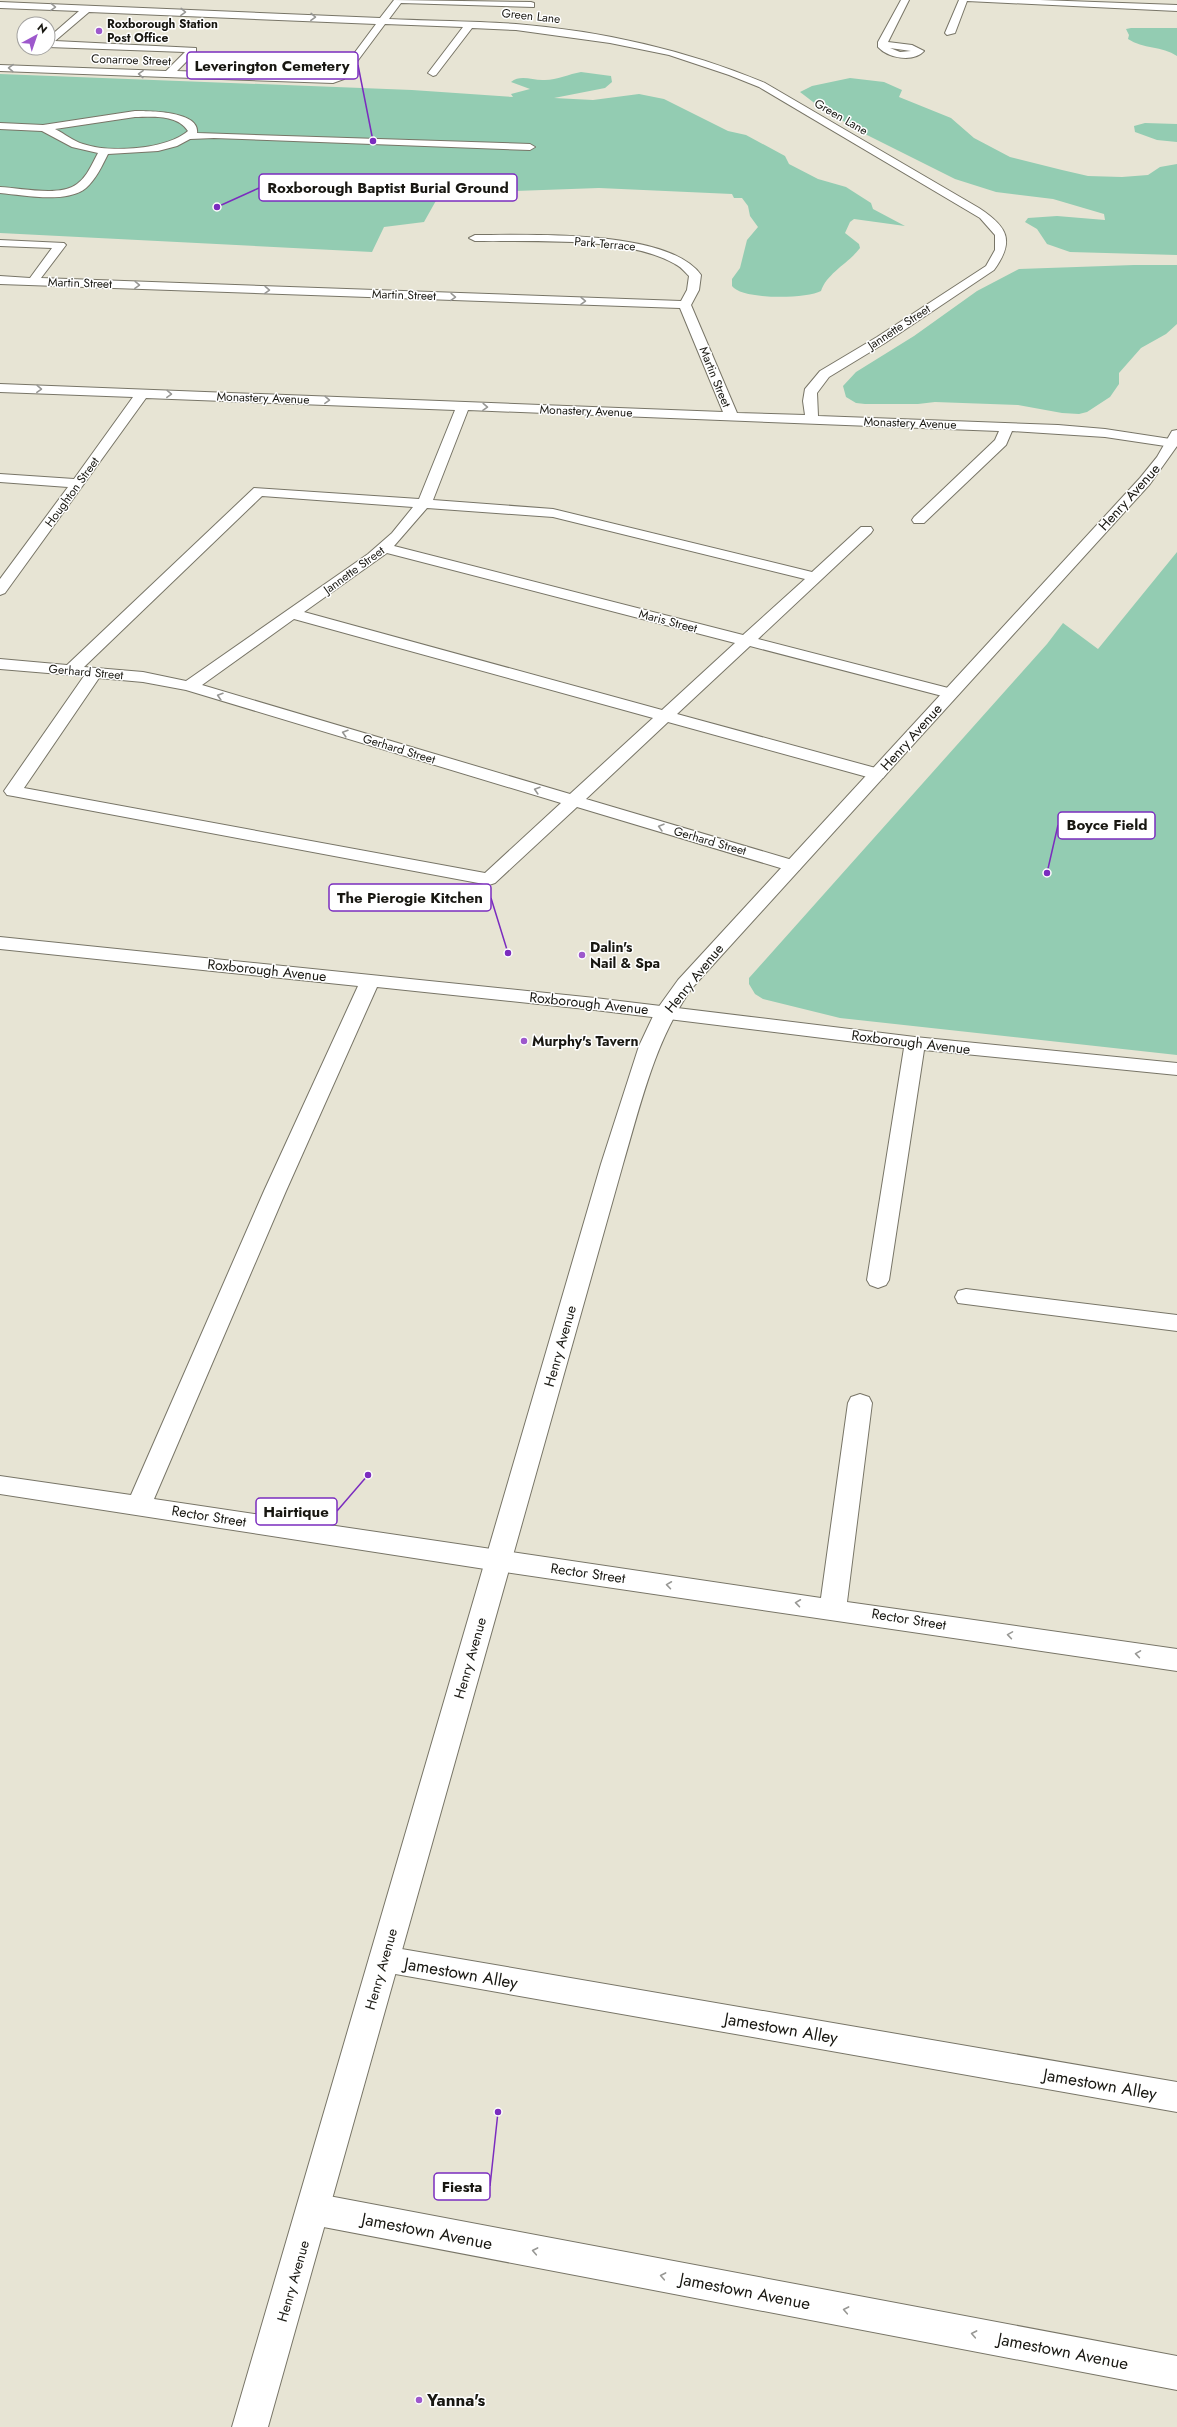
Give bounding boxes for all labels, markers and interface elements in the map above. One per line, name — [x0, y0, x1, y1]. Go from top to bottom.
one-way arrow — [50, 3, 56, 12]
street label: Green Lane — [501, 4, 561, 28]
one-way arrow — [180, 8, 186, 17]
one-way arrow — [310, 13, 316, 22]
place label: Roxborough Station Post Office — [107, 15, 218, 47]
north arrow — [16, 16, 56, 56]
text: N — [34, 19, 51, 37]
marker: Roxborough Station Post Office — [94, 26, 104, 36]
street label: Conarroe Street — [91, 50, 171, 70]
callout: Leverington Cemetery — [187, 52, 358, 79]
text: Leverington Cemetery — [194, 55, 350, 77]
one-way arrow — [8, 64, 14, 72]
one-way arrow — [138, 69, 144, 78]
street label: Green Lane — [811, 94, 871, 140]
callout: Roxborough Baptist Burial Ground — [259, 174, 517, 201]
text: Roxborough Baptist Burial Ground — [267, 177, 509, 199]
street label: Park Terrace — [574, 232, 636, 256]
street label: Martin Street — [48, 273, 112, 293]
one-way arrow — [134, 281, 140, 289]
street label: Martin Street — [372, 285, 436, 305]
one-way arrow — [264, 286, 270, 294]
one-way arrow — [450, 292, 456, 301]
one-way arrow — [580, 297, 586, 305]
street label: Jannette Street — [862, 300, 934, 355]
street label: Martin Street — [695, 344, 735, 410]
one-way arrow — [36, 385, 42, 393]
street label: Monastery Avenue — [216, 387, 310, 409]
one-way arrow — [166, 390, 172, 398]
one-way arrow — [324, 396, 330, 405]
street label: Monastery Avenue — [539, 400, 633, 422]
one-way arrow — [482, 403, 488, 411]
street label: Monastery Avenue — [863, 412, 957, 434]
street label: Houghton Street — [40, 453, 104, 531]
street label: Henry Avenue — [1094, 459, 1164, 535]
street label: Jannette Street — [318, 542, 388, 600]
street label: Maris Street — [637, 605, 699, 637]
street label: Gerhard Street — [48, 660, 124, 684]
one-way arrow — [217, 692, 224, 701]
street label: Henry Avenue — [876, 699, 946, 775]
one-way arrow — [342, 729, 349, 738]
street label: Gerhard Street — [361, 729, 438, 769]
one-way arrow — [533, 786, 540, 795]
callout: Boyce Field — [1058, 812, 1155, 839]
text: Boyce Field — [1066, 814, 1148, 836]
street label: Gerhard Street — [672, 822, 749, 860]
one-way arrow — [658, 823, 665, 832]
callout: The Pierogie Kitchen — [329, 884, 491, 911]
text: The Pierogie Kitchen — [337, 887, 483, 909]
place label: Dalin's Nail & Spa — [590, 937, 660, 973]
street label: Henry Avenue — [660, 939, 728, 1017]
marker: Dalin's Nail & Spa — [577, 950, 587, 960]
street label: Roxborough Avenue — [207, 954, 327, 986]
street label: Roxborough Avenue — [529, 987, 649, 1019]
street label: Roxborough Avenue — [850, 1025, 972, 1059]
place label: Murphy's Tavern — [532, 1031, 639, 1051]
marker: Murphy's Tavern — [519, 1036, 529, 1046]
street label: Henry Avenue — [539, 1303, 581, 1389]
callout: Hairtique — [256, 1498, 337, 1525]
street label: Rector Street — [170, 1500, 248, 1532]
text: Hairtique — [263, 1501, 329, 1523]
street label: Rector Street — [549, 1558, 627, 1588]
one-way arrow — [666, 1581, 673, 1590]
one-way arrow — [795, 1599, 801, 1608]
street label: Rector Street — [870, 1603, 948, 1635]
street label: Henry Avenue — [449, 1615, 491, 1701]
one-way arrow — [1007, 1631, 1013, 1640]
one-way arrow — [1135, 1650, 1142, 1659]
street label: Henry Avenue — [360, 1926, 402, 2012]
street label: Jamestown Alley — [400, 1951, 520, 1995]
street label: Jamestown Alley — [720, 2006, 840, 2050]
street label: Jamestown Alley — [1039, 2062, 1159, 2106]
callout: Fiesta — [434, 2173, 490, 2200]
text: Fiesta — [442, 2176, 482, 2198]
street label: Jamestown Avenue — [358, 2206, 495, 2255]
street label: Henry Avenue — [272, 2238, 314, 2324]
one-way arrow — [532, 2248, 539, 2256]
street label: Jamestown Avenue — [676, 2266, 813, 2315]
one-way arrow — [660, 2272, 666, 2280]
one-way arrow — [843, 2307, 849, 2315]
street label: Jamestown Avenue — [994, 2326, 1131, 2375]
one-way arrow — [970, 2331, 977, 2339]
place label: Yanna's — [426, 2388, 485, 2412]
marker: Yanna's — [414, 2395, 424, 2405]

